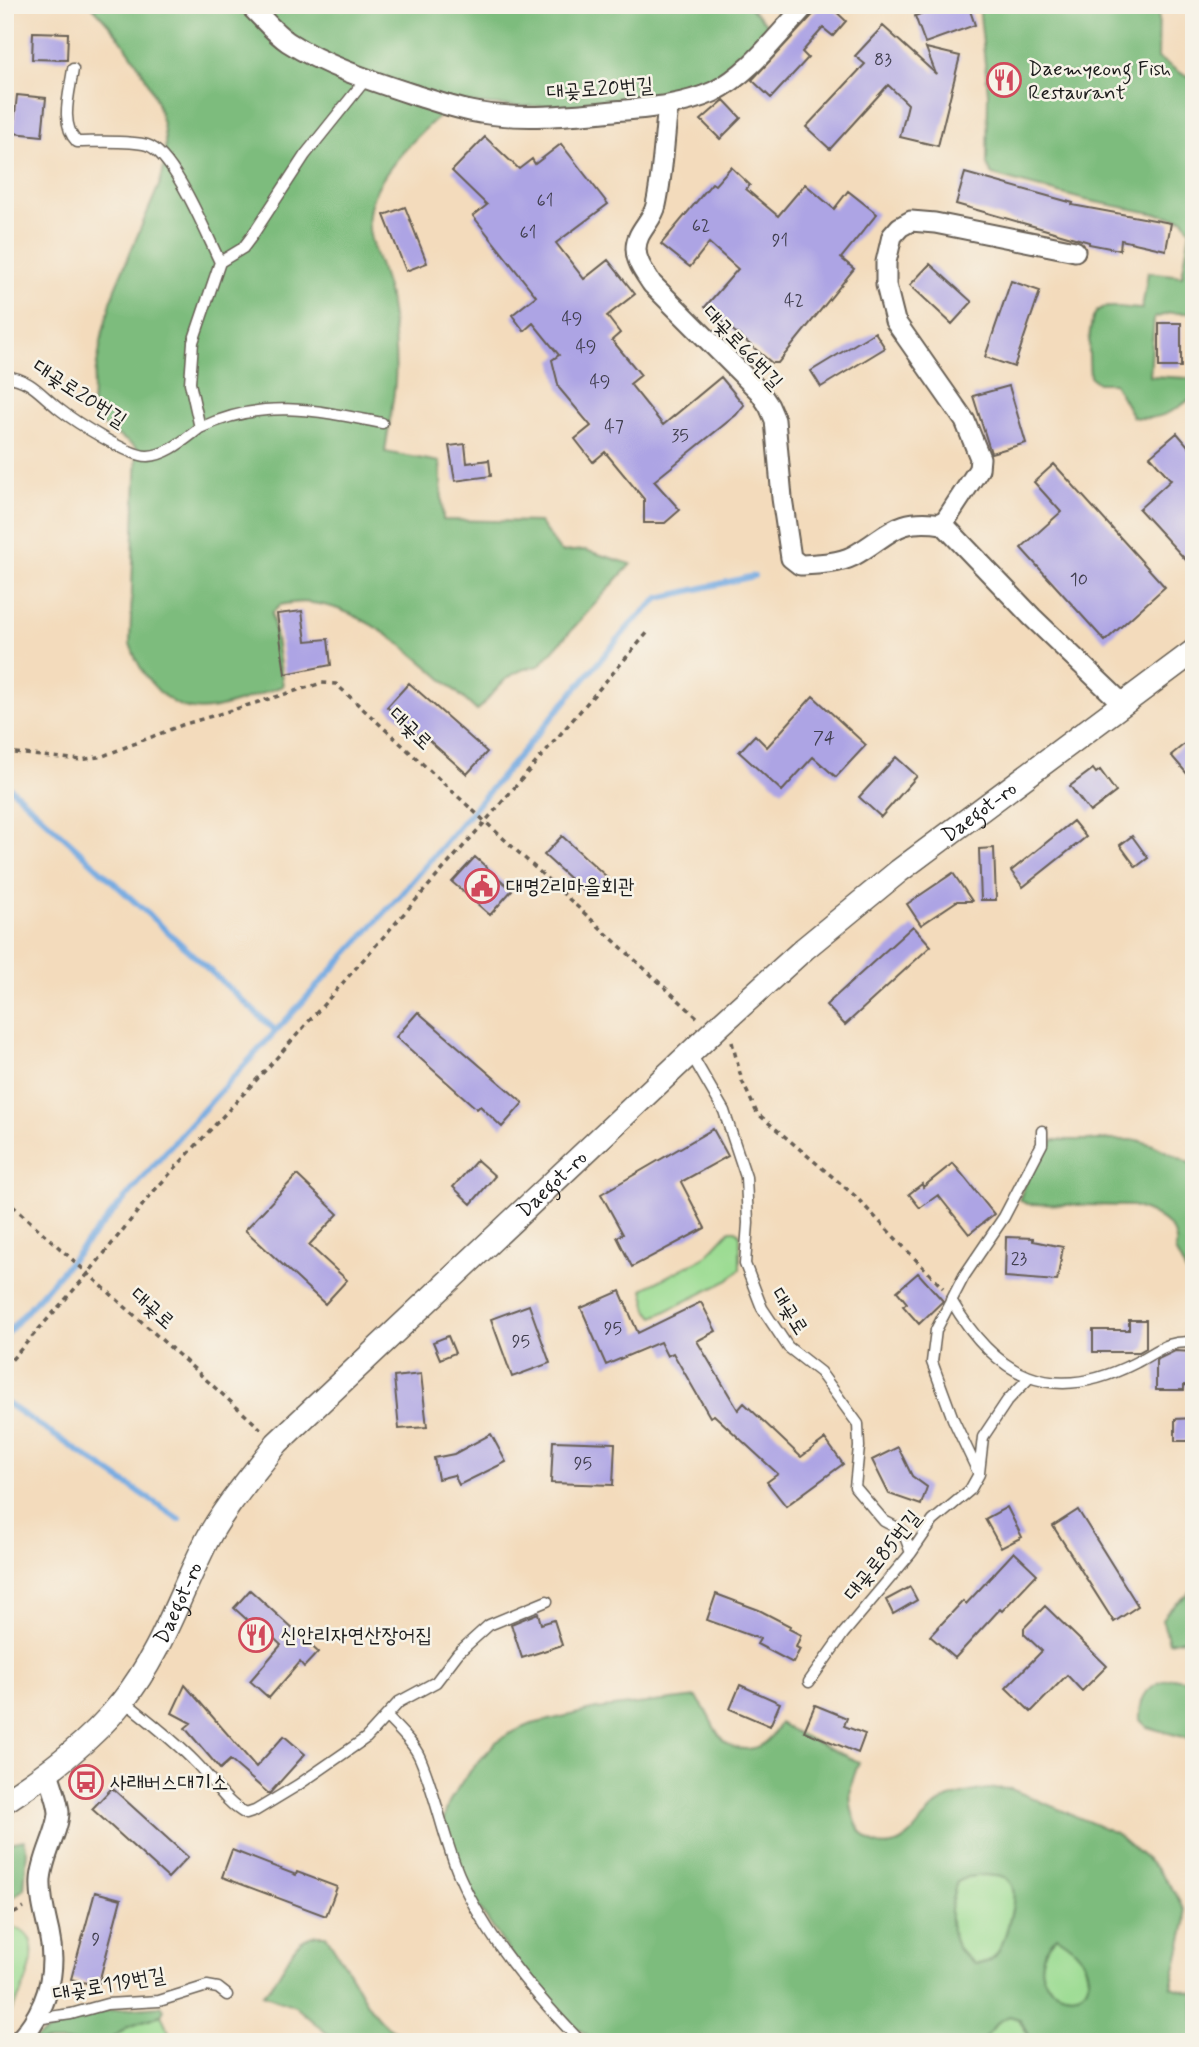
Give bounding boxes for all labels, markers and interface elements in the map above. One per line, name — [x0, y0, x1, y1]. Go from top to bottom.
house number: 83 — [874, 48, 892, 72]
place label: Daemyeong Fish Restaurant — [1028, 55, 1171, 107]
restaurant icon: Daemyeong Fish Restaurant — [985, 61, 1023, 99]
street label: 대곶로20번길 — [546, 71, 654, 107]
house number: 61 — [537, 189, 553, 213]
house number: 62 — [692, 214, 710, 238]
house number: 61 — [520, 221, 536, 245]
house number: 91 — [772, 229, 788, 253]
house number: 42 — [784, 289, 804, 313]
street label: 대곶로66번길 — [696, 299, 789, 396]
house number: 49 — [561, 307, 583, 331]
house number: 49 — [575, 335, 597, 359]
street label: 대곶로20번길 — [27, 353, 132, 435]
house number: 49 — [589, 370, 611, 394]
house number: 47 — [604, 415, 624, 439]
house number: 35 — [671, 424, 689, 448]
house number: 10 — [1070, 568, 1088, 592]
street label: 대곶로 — [382, 701, 438, 756]
house number: 74 — [813, 726, 835, 750]
street label: Daegot-ro — [936, 775, 1023, 849]
public building icon: 대명2리마을회관 — [463, 867, 501, 905]
place label: 대명2리마을회관 — [506, 873, 635, 901]
street label: Daegot-ro — [511, 1144, 594, 1224]
house number: 23 — [1011, 1247, 1028, 1271]
street label: 대곶로 — [124, 1281, 181, 1336]
street label: 대곶로 — [764, 1283, 814, 1340]
house number: 95 — [604, 1317, 622, 1341]
house number: 95 — [512, 1330, 530, 1354]
house number: 95 — [574, 1452, 592, 1476]
street label: 대곶로85번길 — [838, 1504, 928, 1607]
street label: Daegot-ro — [148, 1558, 209, 1649]
restaurant icon: 신안리자연산장어집 — [237, 1616, 275, 1654]
place label: 신안리자연산장어집 — [280, 1622, 432, 1650]
bus stop icon: 사래버스대기소 — [67, 1763, 105, 1801]
place label: 사래버스대기소 — [110, 1769, 228, 1797]
house number: 9 — [92, 1928, 101, 1952]
street label: 대곶로119번길 — [51, 1961, 168, 2009]

